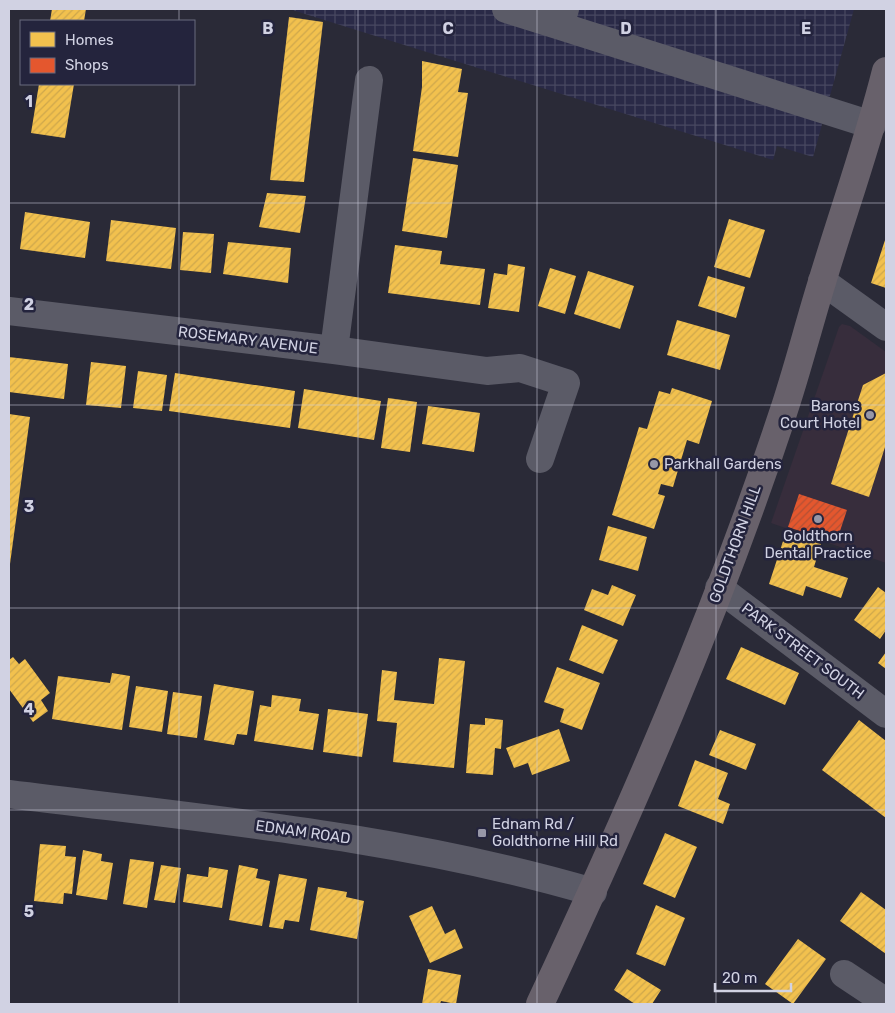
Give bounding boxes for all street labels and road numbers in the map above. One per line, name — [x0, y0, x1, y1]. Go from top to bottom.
street label: ROSEMARY AVENUE — [177, 322, 319, 358]
street label: GOLDTHORN HILL — [705, 482, 765, 605]
street label: PARK STREET SOUTH — [738, 599, 868, 703]
street label: EDNAM ROAD — [254, 816, 352, 848]

